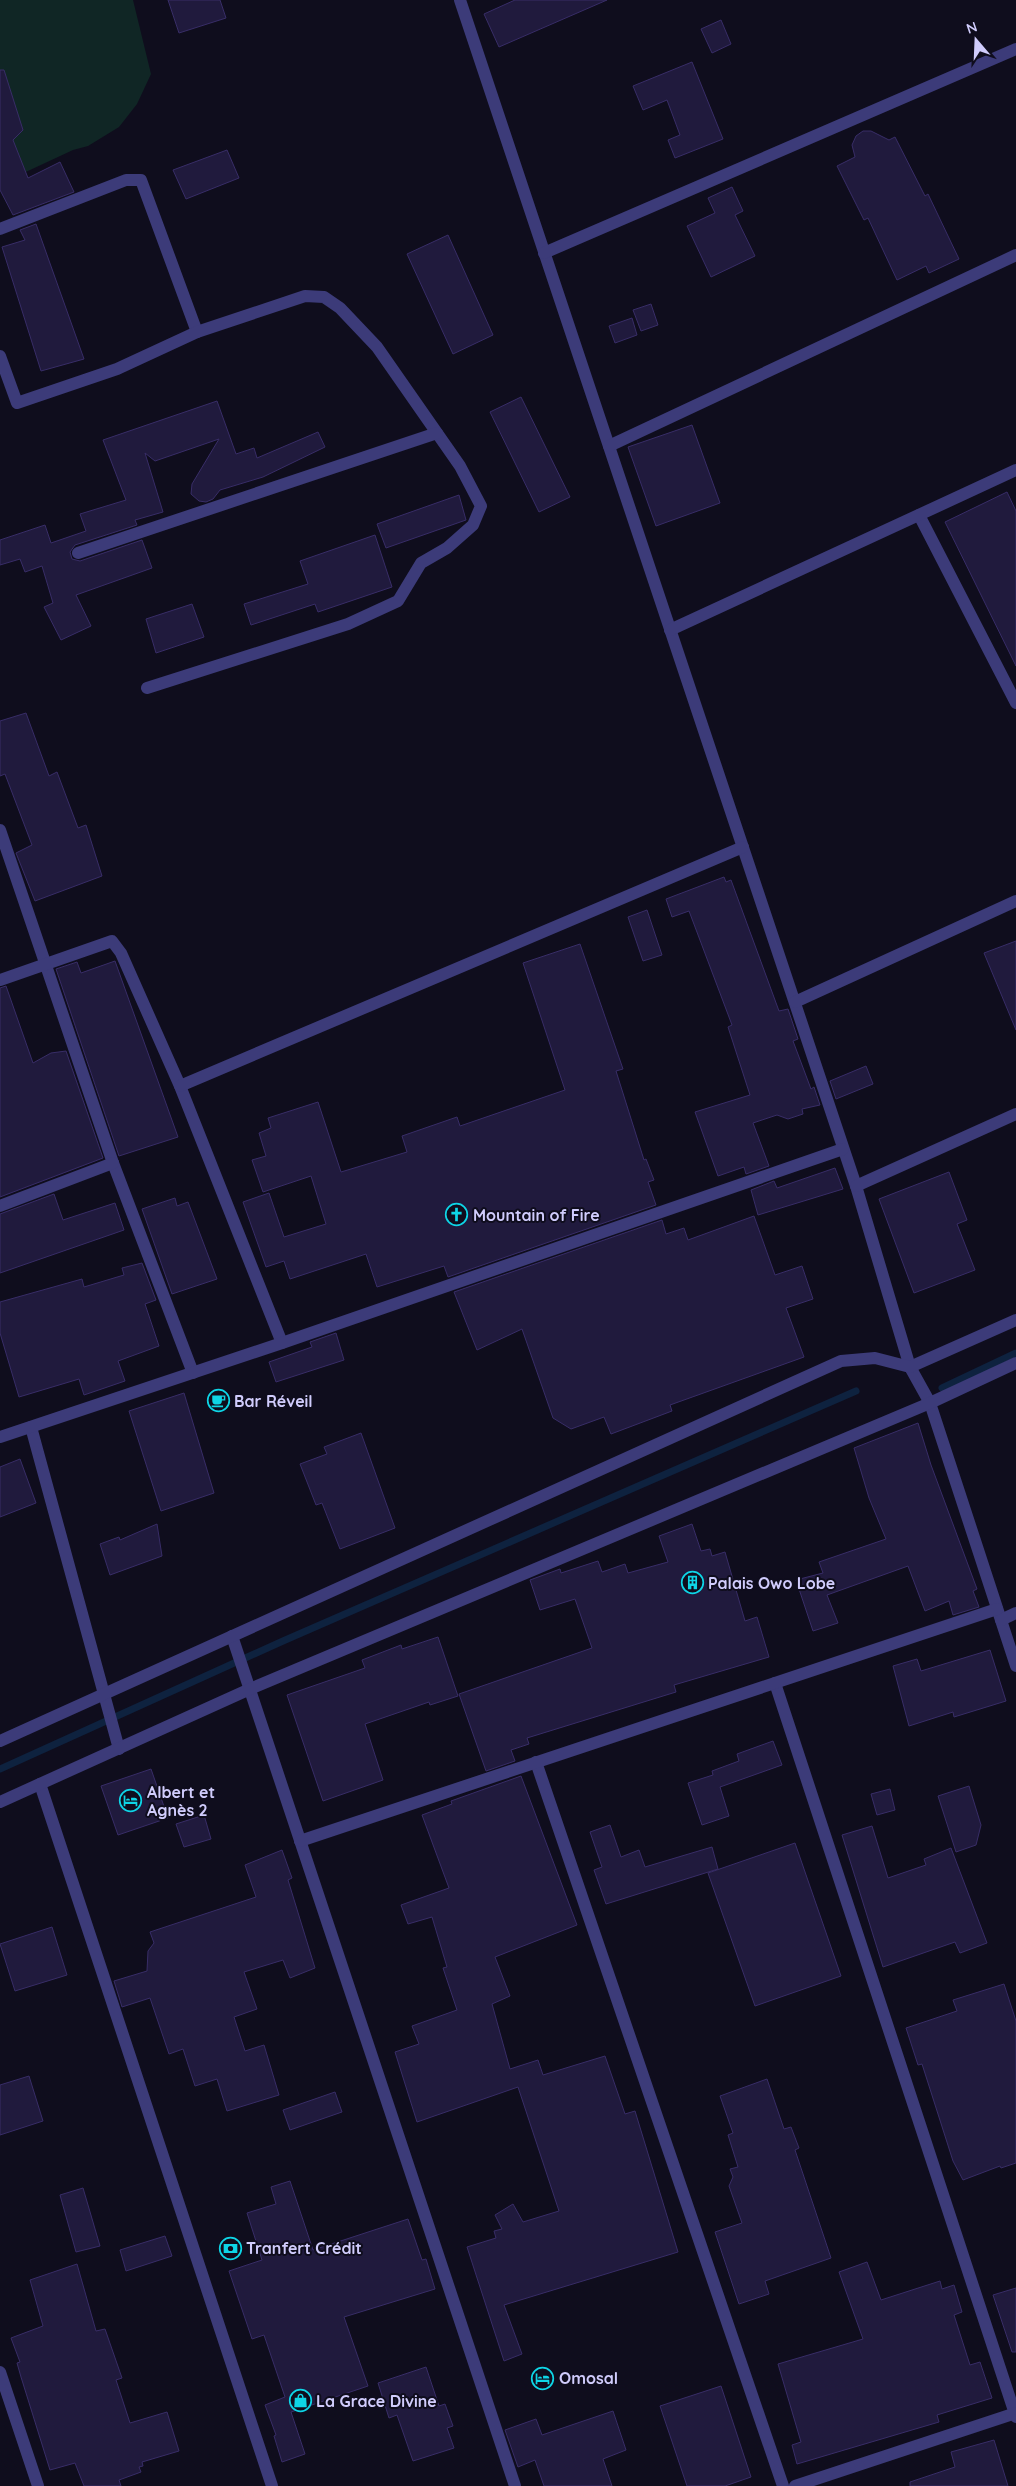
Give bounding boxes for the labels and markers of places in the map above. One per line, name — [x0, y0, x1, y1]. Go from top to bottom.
church icon: Mountain of Fire — [445, 1203, 469, 1227]
place label: Mountain of Fire — [473, 1205, 600, 1225]
cafe icon: Bar Réveil — [206, 1389, 230, 1413]
place label: Bar Réveil — [234, 1391, 313, 1411]
building icon: Palais Owo Lobe — [680, 1571, 704, 1595]
place label: Palais Owo Lobe — [708, 1573, 835, 1593]
place label: Albert et Agnès 2 — [147, 1782, 215, 1820]
hotel icon: Albert et Agnès 2 — [119, 1789, 143, 1813]
bank icon: Tranfert Crédit — [218, 2236, 242, 2260]
place label: Tranfert Crédit — [246, 2238, 362, 2258]
hotel icon: Omosal — [531, 2366, 555, 2390]
place label: Omosal — [559, 2368, 618, 2388]
shop icon: La Grace Divine — [288, 2389, 312, 2413]
place label: La Grace Divine — [316, 2391, 437, 2411]

